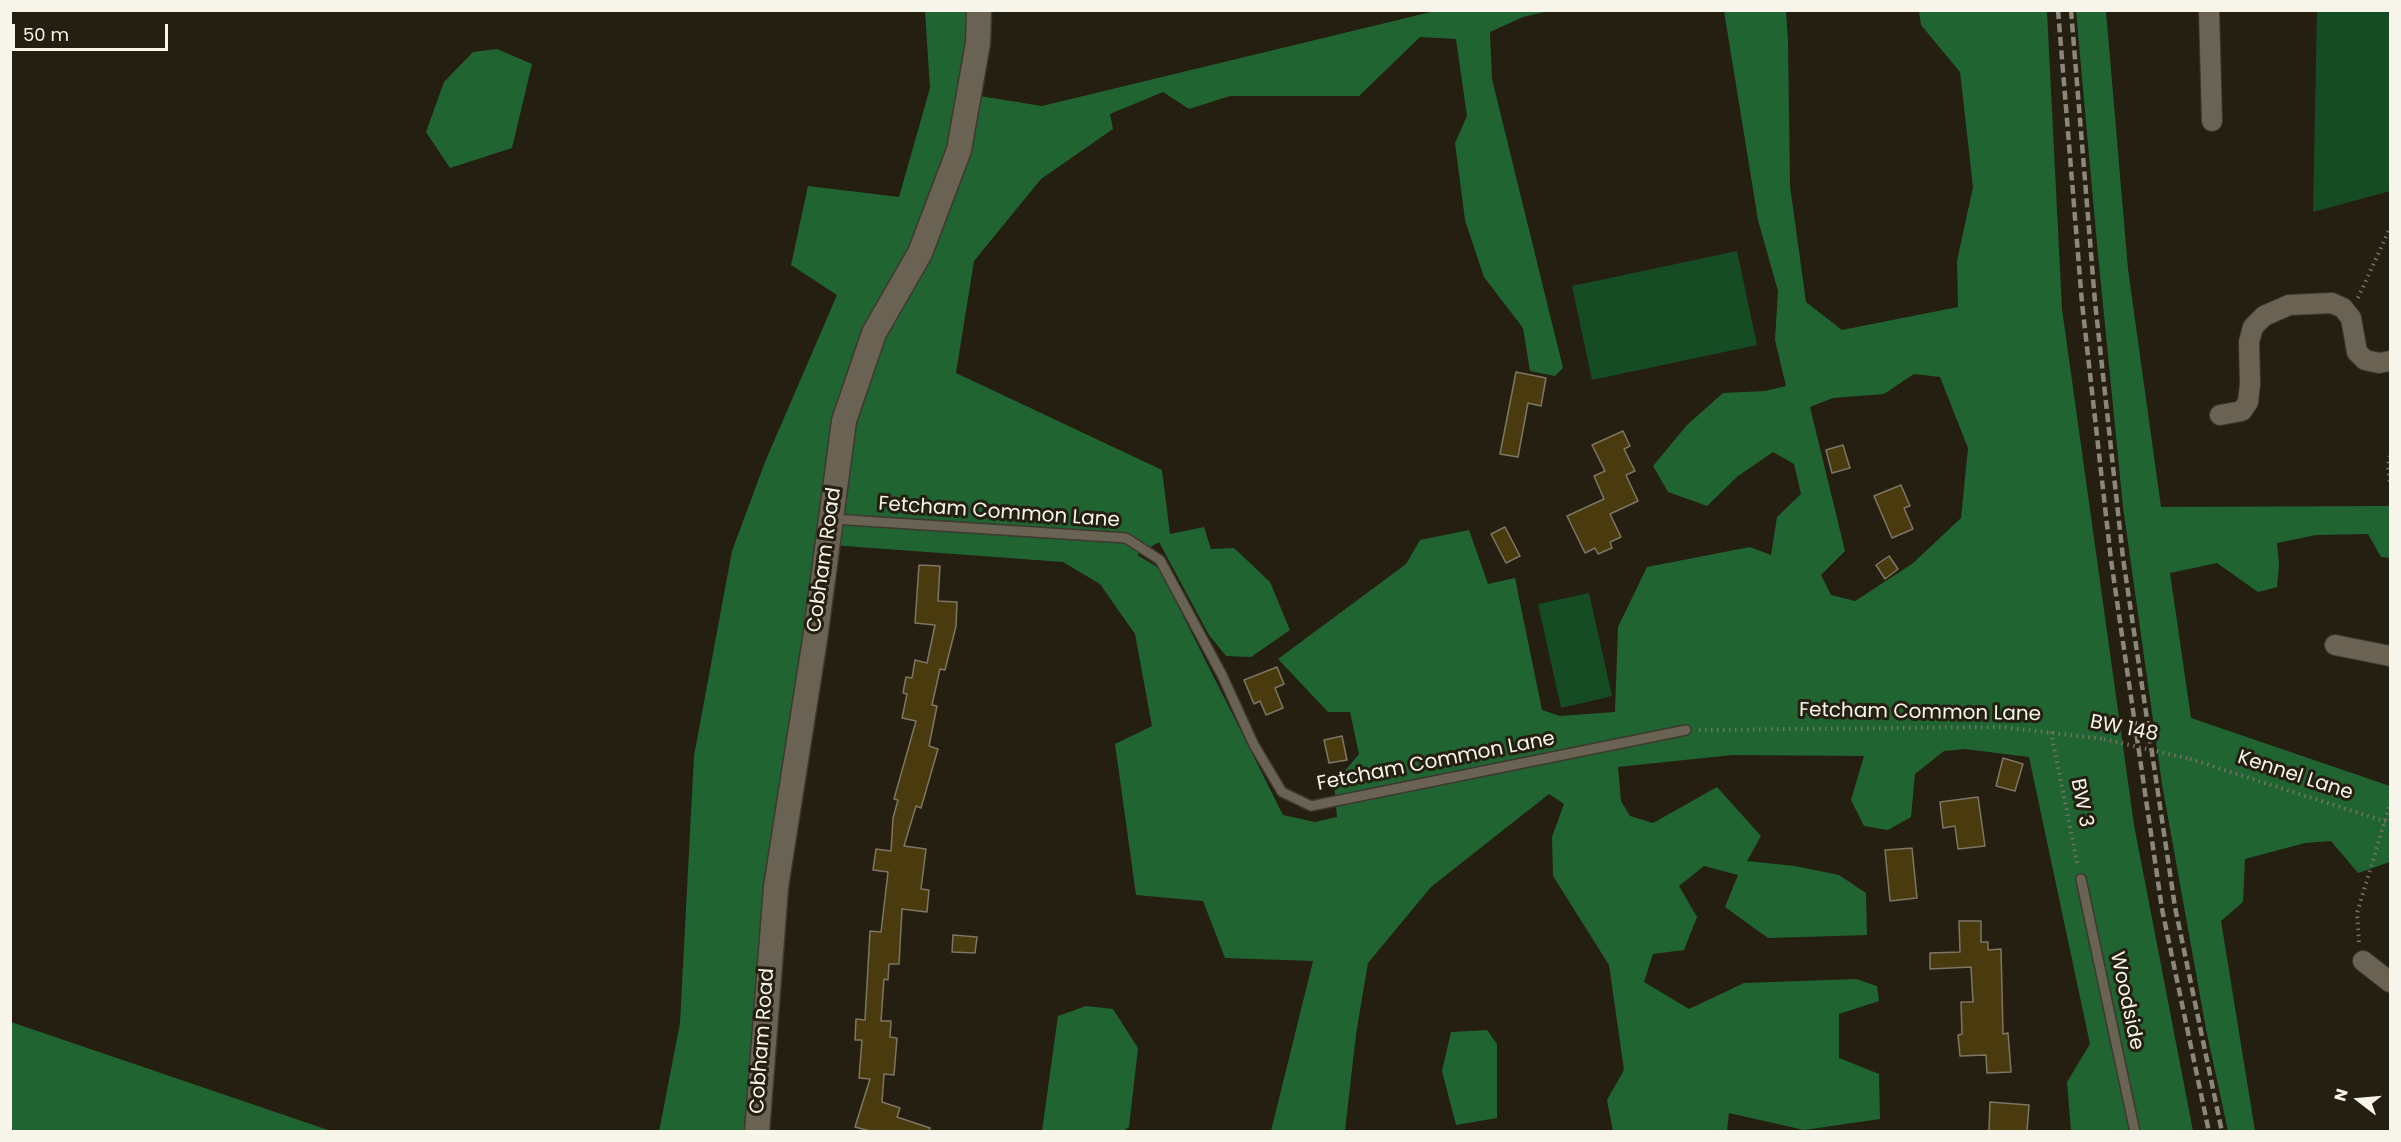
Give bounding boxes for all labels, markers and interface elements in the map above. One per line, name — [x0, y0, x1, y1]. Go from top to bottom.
scale bar — [15, 12, 171, 50]
text: 50 m — [23, 22, 69, 47]
street label: Cobham Road — [803, 486, 847, 634]
street label: Fetcham Common Lane — [878, 493, 1120, 533]
street label: Fetcham Common Lane — [1799, 699, 2041, 727]
street label: BW 148 — [2088, 711, 2160, 747]
street label: Fetcham Common Lane — [1315, 727, 1557, 797]
street label: Kennel Lane — [2234, 746, 2356, 806]
street label: BW 3 — [2065, 777, 2097, 829]
street label: Woodside — [2104, 950, 2148, 1052]
street label: Cobham Road — [746, 967, 780, 1115]
north arrow — [2329, 1070, 2389, 1130]
text: N — [2328, 1086, 2354, 1104]

